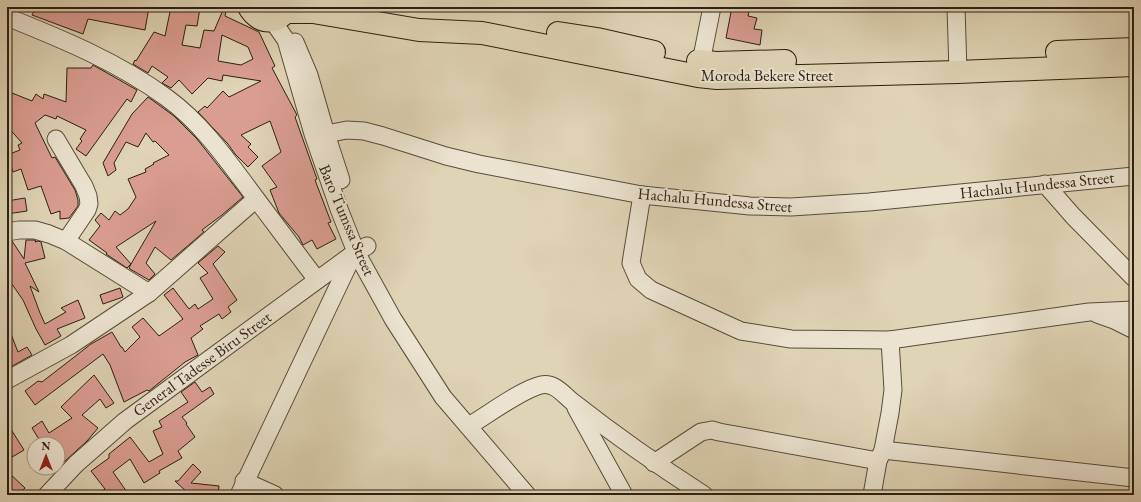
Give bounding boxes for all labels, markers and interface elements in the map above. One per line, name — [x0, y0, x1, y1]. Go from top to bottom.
street label: Moroda Bekere Street — [701, 65, 833, 86]
street label: Baro Tumssa Street — [314, 161, 380, 279]
street label: Hachalu Hundessa Street — [959, 166, 1115, 204]
street label: Hachalu Hundessa Street — [637, 183, 793, 217]
street label: General Tadesse Biru Street — [129, 307, 275, 421]
north arrow — [26, 436, 66, 476]
text: N — [42, 439, 51, 453]

